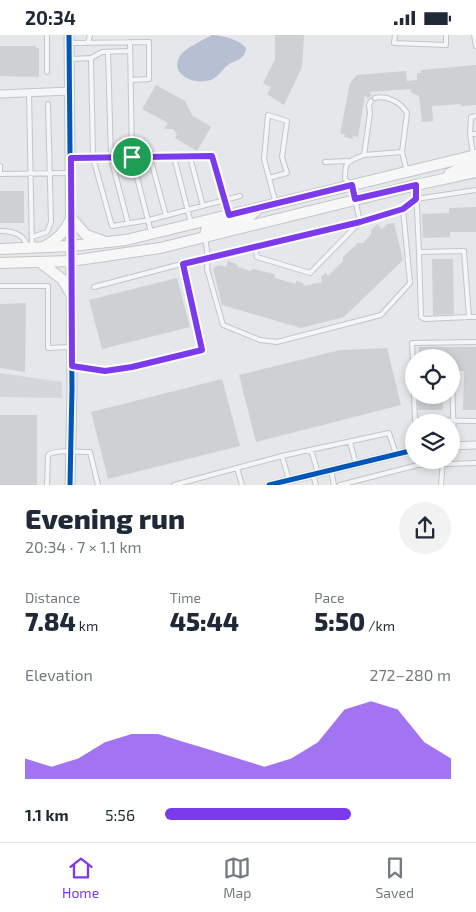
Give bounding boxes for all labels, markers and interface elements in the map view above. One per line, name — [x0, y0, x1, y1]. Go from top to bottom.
text: 20:34 — [25, 6, 76, 29]
pin — [111, 136, 153, 178]
icon: arrive — [118, 143, 146, 171]
map controls — [405, 349, 460, 469]
button: locate — [405, 349, 460, 404]
button: layers — [405, 414, 460, 469]
text: Evening run — [25, 501, 185, 535]
button: share — [399, 502, 451, 554]
text: 20:34 · 7 × 1.1 km — [25, 537, 142, 556]
text: Distance — [25, 589, 80, 606]
text: Time — [170, 589, 201, 606]
text: Pace — [314, 589, 344, 606]
text: 7.84 — [25, 606, 76, 636]
text: 45:44 — [170, 606, 239, 636]
text: 5:50 — [314, 606, 365, 636]
text: km — [76, 617, 98, 634]
text: /km — [365, 617, 395, 634]
text: Elevation — [25, 665, 93, 684]
text: 272–280 m — [369, 665, 451, 684]
text: 1.1 km — [25, 805, 69, 824]
text: 5:56 — [105, 805, 135, 824]
tab: Home — [62, 854, 99, 901]
tab: Map — [223, 854, 251, 901]
tab: Saved — [376, 854, 414, 901]

